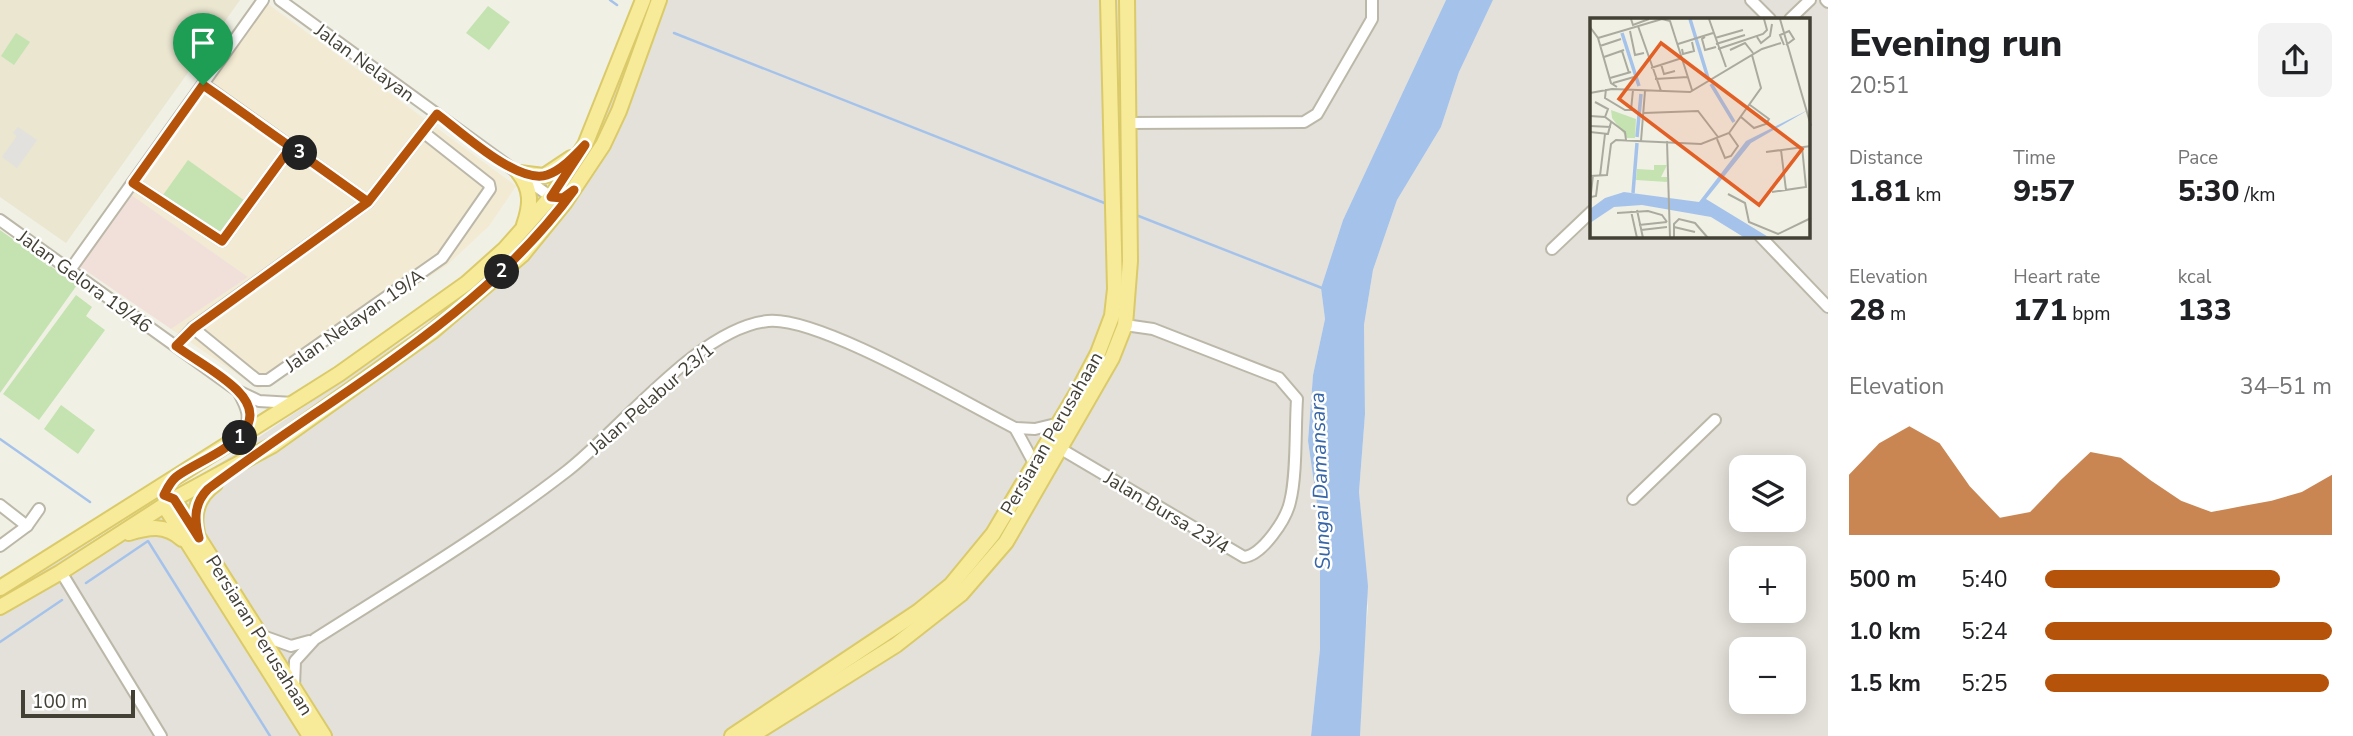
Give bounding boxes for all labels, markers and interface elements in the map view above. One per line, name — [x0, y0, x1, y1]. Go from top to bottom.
pin — [173, 13, 233, 85]
street label: Jalan Nelayan — [308, 17, 420, 108]
inset map — [1590, 18, 1811, 238]
text: Evening run — [1849, 18, 2062, 69]
button: share — [2258, 23, 2332, 97]
icon: arrive — [184, 24, 222, 62]
text: 20:51 — [1849, 70, 1909, 101]
pin: 3 — [282, 136, 318, 170]
text: 3 — [294, 139, 305, 165]
text: Distance — [1849, 145, 1923, 171]
text: Time — [2013, 145, 2056, 171]
text: Pace — [2178, 145, 2218, 171]
text: 1.81 — [1849, 171, 1911, 212]
text: 9:57 — [2013, 171, 2075, 212]
text: 5:30 — [2178, 171, 2239, 212]
text: km — [1911, 182, 1941, 208]
text: /km — [2239, 182, 2275, 208]
street label: Jalan Gelora 19/46 — [11, 224, 157, 339]
pin: 2 — [484, 254, 520, 290]
text: 2 — [496, 258, 507, 284]
street label: Jalan Nelayan 19/A — [279, 263, 429, 379]
text: Elevation — [1849, 264, 1928, 290]
text: Heart rate — [2013, 264, 2100, 290]
text: kcal — [2178, 264, 2211, 290]
text: 28 — [1849, 290, 1885, 331]
text: 171 — [2013, 290, 2067, 331]
text: 133 — [2178, 290, 2232, 331]
text: m — [1885, 301, 1906, 327]
text: bpm — [2067, 301, 2111, 327]
street label: Jalan Pelabur 23/1 — [583, 337, 720, 461]
street label: Persiaran Perusahaan — [994, 347, 1109, 520]
text: Elevation — [1849, 371, 1944, 402]
text: 34–51 m — [2240, 371, 2332, 402]
water label: Sungai Damansara — [1303, 392, 1337, 570]
pin: 1 — [222, 420, 258, 456]
text: 1 — [234, 424, 245, 450]
map controls — [1729, 455, 1806, 714]
button: layers — [1729, 455, 1806, 532]
street label: Jalan Bursa 23/4 — [1098, 465, 1234, 560]
button: + — [1729, 546, 1806, 623]
street label: Persiaran Perusahaan — [199, 550, 319, 721]
text: 500 m — [1849, 564, 1917, 595]
text: 5:40 — [1961, 564, 2008, 595]
text: 1.0 km — [1849, 616, 1921, 647]
text: 5:24 — [1961, 616, 2008, 647]
button: − — [1729, 637, 1806, 714]
text: 1.5 km — [1849, 668, 1921, 699]
text: 5:25 — [1961, 668, 2008, 699]
scale bar — [21, 687, 135, 719]
text: 100 m — [32, 689, 87, 715]

